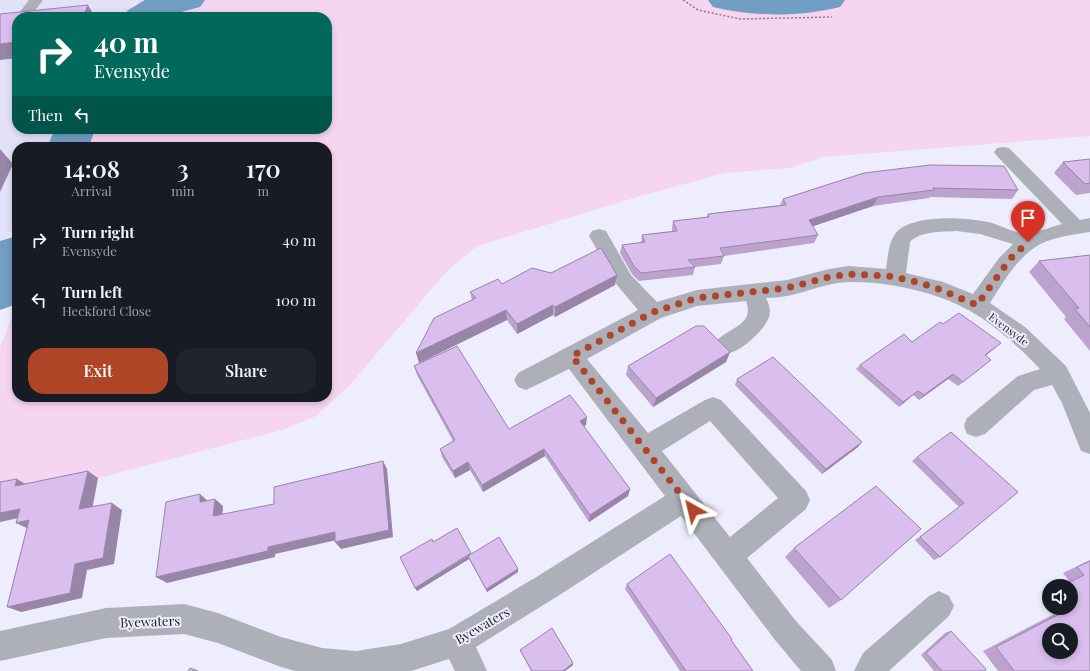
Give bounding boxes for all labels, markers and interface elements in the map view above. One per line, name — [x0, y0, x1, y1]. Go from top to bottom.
text: 40 m — [94, 23, 159, 60]
icon: right — [28, 28, 80, 80]
text: Evensyde — [94, 59, 170, 83]
icon: left — [71, 104, 93, 126]
text: Then — [28, 105, 63, 125]
text: 14:08 — [63, 152, 120, 184]
text: 3 — [177, 152, 189, 184]
text: 170 — [246, 152, 281, 184]
text: Arrival — [72, 182, 112, 199]
text: min — [171, 182, 194, 199]
text: m — [257, 182, 269, 199]
pin — [1011, 201, 1045, 242]
icon: arrive — [1017, 207, 1039, 229]
text: Turn right — [62, 222, 135, 242]
icon: right — [28, 229, 50, 251]
text: 40 m — [283, 230, 316, 250]
text: Evensyde — [62, 242, 117, 259]
text: Turn left — [62, 282, 123, 302]
icon: left — [28, 289, 50, 311]
text: 100 m — [275, 290, 316, 310]
text: Heckford Close — [62, 302, 151, 319]
street label: Evensyde — [986, 309, 1032, 349]
button: Exit — [28, 348, 168, 394]
button: Share — [176, 348, 316, 394]
position arrow — [672, 489, 714, 531]
map controls — [1042, 579, 1078, 659]
button: sound — [1042, 579, 1078, 615]
street label: Byewaters — [452, 603, 512, 647]
street label: Byewaters — [120, 611, 181, 631]
button: search — [1042, 623, 1078, 659]

